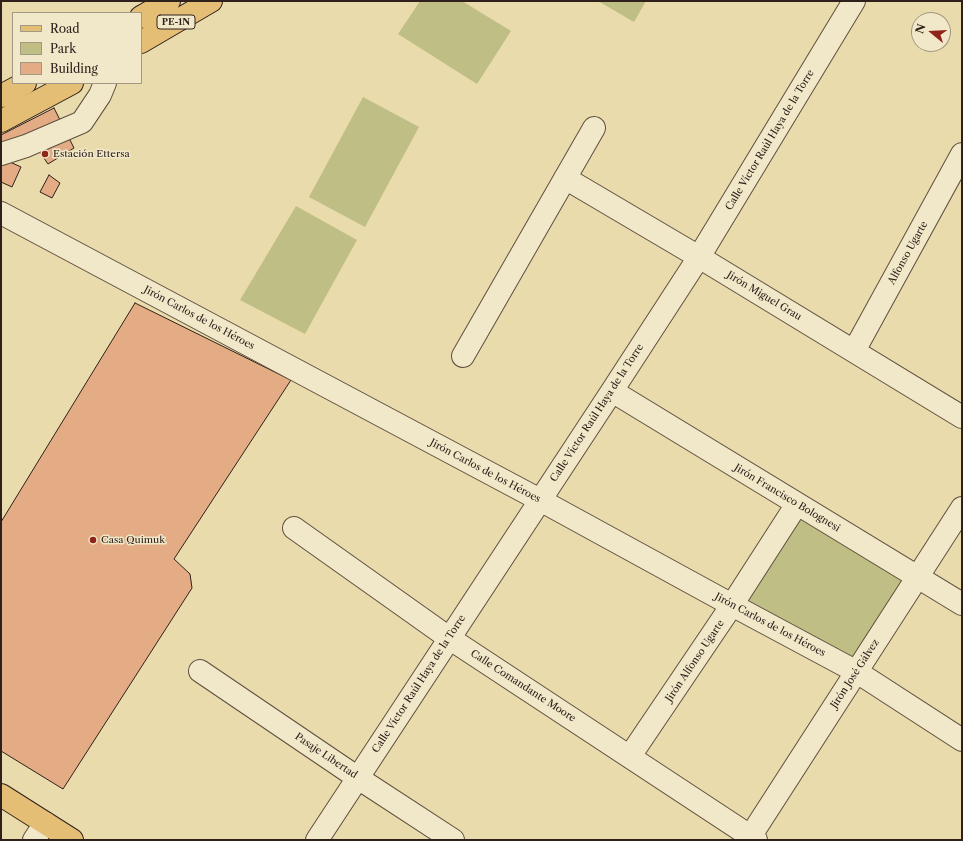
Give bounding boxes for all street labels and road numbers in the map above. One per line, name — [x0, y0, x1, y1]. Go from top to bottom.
road number: PE-1N — [157, 15, 195, 29]
street label: Calle Víctor Raúl Haya de la Torre — [723, 68, 817, 212]
street label: Alfonso Ugarte — [886, 219, 930, 287]
street label: Jirón Miguel Grau — [724, 269, 804, 323]
street label: Jirón Carlos de los Héroes — [142, 284, 256, 352]
street label: Calle Víctor Raúl Haya de la Torre — [548, 342, 646, 484]
street label: Jirón Carlos de los Héroes — [428, 437, 542, 505]
street label: Jirón Francisco Bolognesi — [732, 462, 842, 534]
street label: Jirón Carlos de los Héroes — [713, 591, 827, 659]
street label: Calle Víctor Raúl Haya de la Torre — [370, 613, 468, 755]
street label: Jirón Alfonso Ugarte — [663, 618, 727, 704]
street label: Jirón José Gálvez — [828, 637, 882, 711]
street label: Calle Comandante Moore — [468, 647, 578, 725]
street label: Pasaje Libertad — [292, 731, 360, 781]

